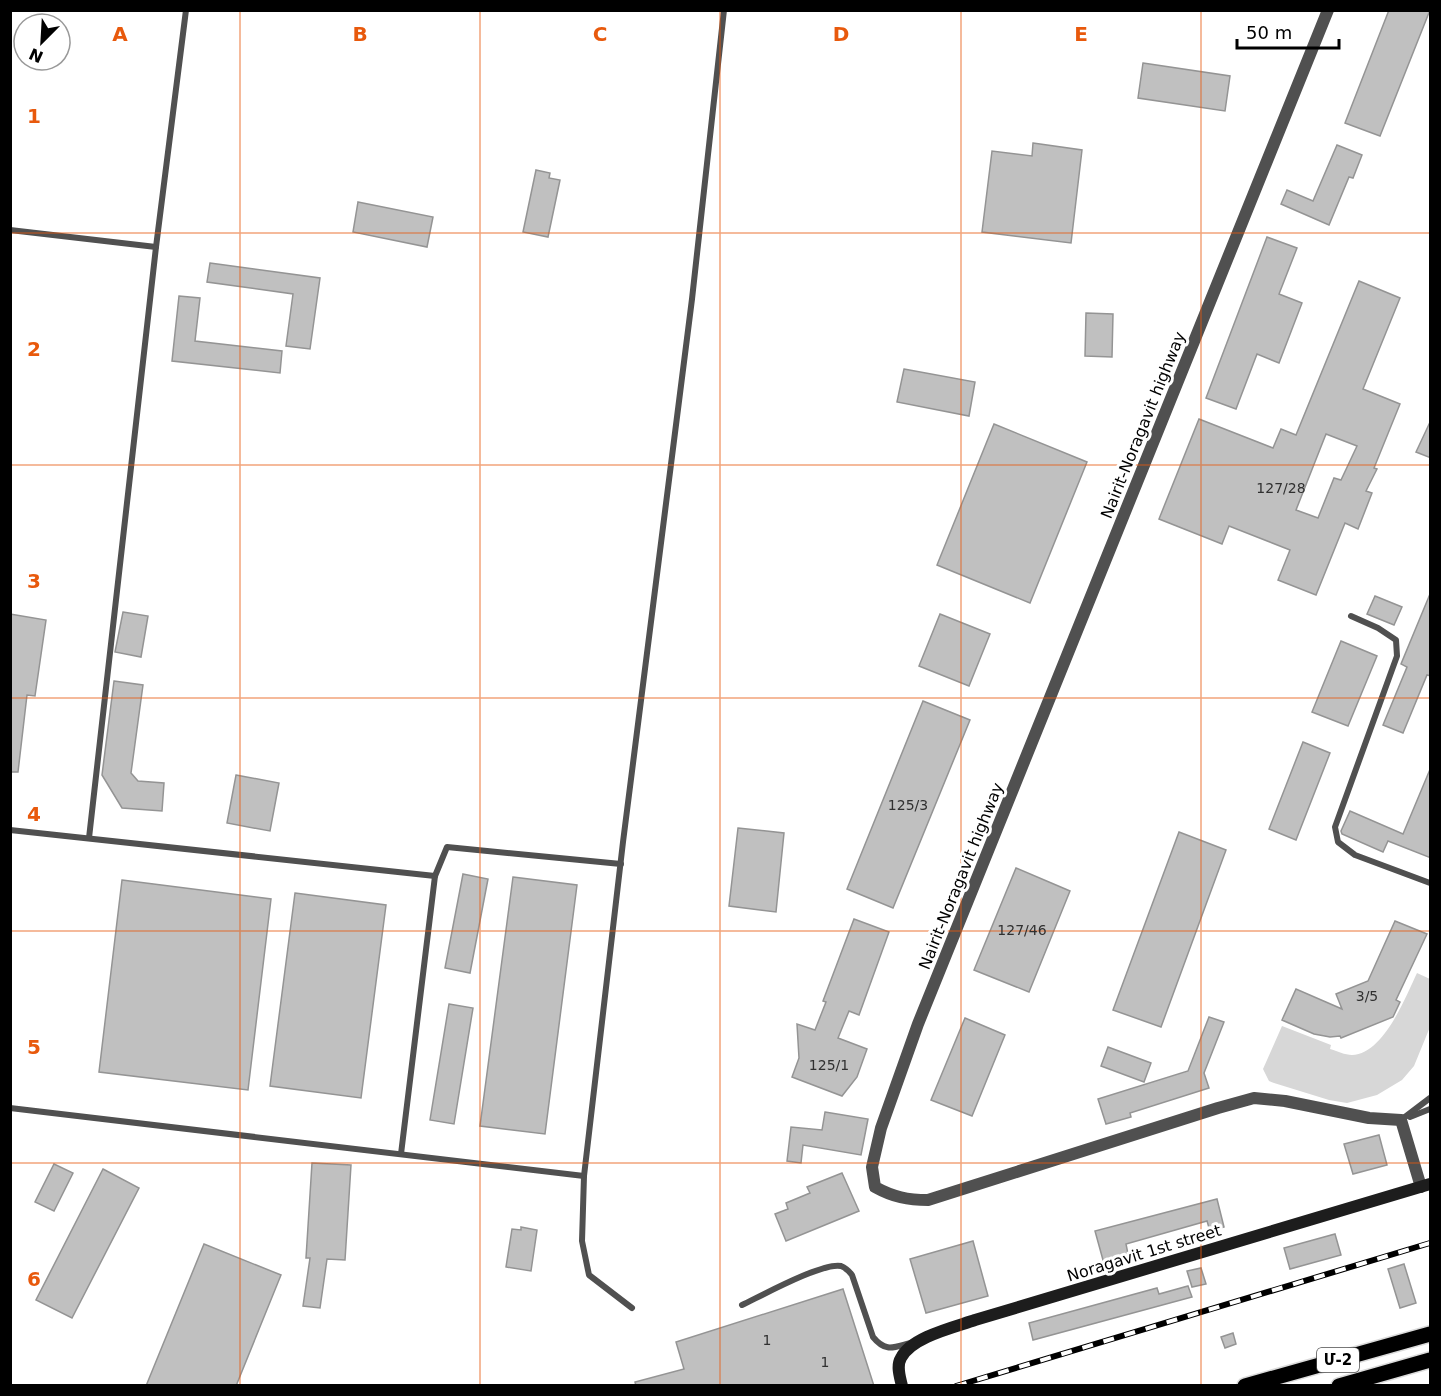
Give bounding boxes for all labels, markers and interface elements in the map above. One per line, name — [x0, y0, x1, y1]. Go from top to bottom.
north arrow — [12, 12, 72, 72]
scale bar — [1237, 12, 1339, 50]
text: A — [112, 22, 128, 46]
text: B — [352, 22, 368, 46]
text: C — [593, 22, 607, 46]
text: D — [833, 22, 849, 46]
text: E — [1074, 22, 1088, 46]
text: 50 m — [1246, 22, 1292, 43]
text: N — [26, 44, 46, 67]
text: 1 — [27, 104, 41, 128]
street label: Nairit-Noragavit highway — [1097, 329, 1189, 521]
text: 2 — [27, 337, 41, 361]
house number: 127/28 — [1256, 480, 1306, 496]
text: 3 — [27, 569, 41, 593]
street label: Nairit-Noragavit highway — [915, 780, 1007, 972]
house number: 125/3 — [888, 797, 928, 813]
text: 4 — [27, 802, 41, 826]
house number: 127/46 — [997, 922, 1047, 938]
house number: 3/5 — [1356, 988, 1378, 1004]
text: 5 — [27, 1035, 41, 1059]
house number: 125/1 — [809, 1057, 849, 1073]
street label: Noragavit 1st street — [1065, 1221, 1223, 1285]
text: 6 — [27, 1267, 41, 1291]
house number: 1 — [763, 1332, 771, 1348]
road number: Մ-2 — [1317, 1348, 1359, 1372]
house number: 1 — [821, 1354, 829, 1370]

